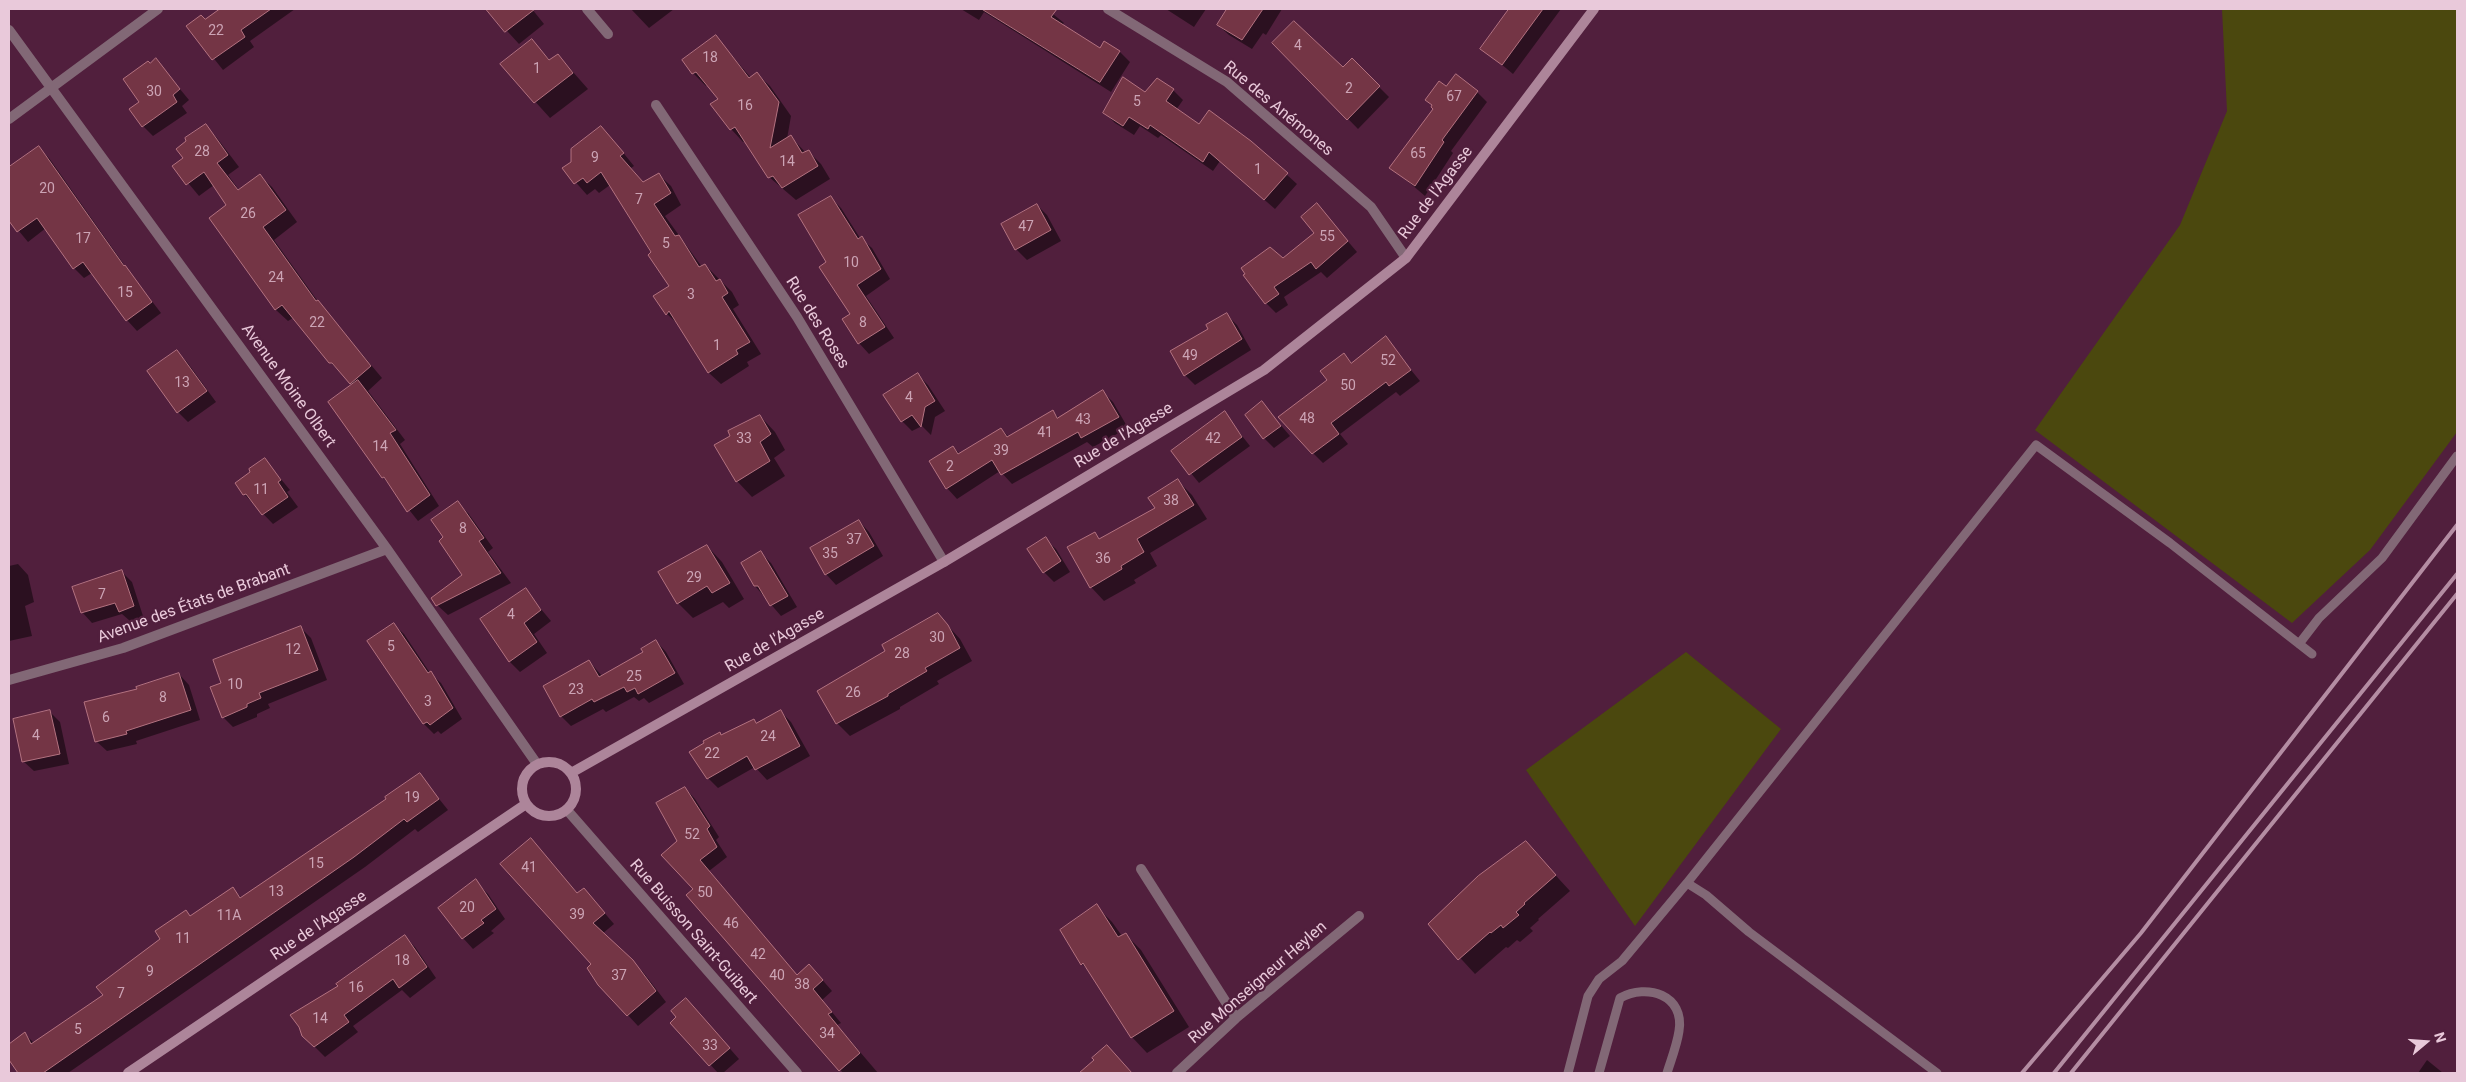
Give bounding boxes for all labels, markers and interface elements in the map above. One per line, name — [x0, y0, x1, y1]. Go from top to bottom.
house number: 22 — [208, 23, 224, 39]
house number: 4 — [1294, 38, 1302, 54]
house number: 18 — [702, 50, 718, 66]
street label: Rue des Anémones — [1219, 57, 1337, 161]
house number: 1 — [533, 61, 541, 77]
house number: 2 — [1345, 81, 1353, 97]
house number: 30 — [146, 84, 162, 100]
house number: 67 — [1446, 89, 1462, 105]
house number: 5 — [1133, 94, 1141, 110]
house number: 16 — [737, 98, 753, 114]
street label: Rue de l'Agasse — [1395, 143, 1477, 243]
house number: 28 — [194, 144, 210, 160]
house number: 65 — [1410, 146, 1426, 162]
house number: 9 — [591, 150, 599, 166]
house number: 14 — [779, 154, 795, 170]
house number: 1 — [1254, 162, 1262, 178]
house number: 20 — [39, 181, 55, 197]
house number: 7 — [635, 192, 643, 208]
house number: 26 — [240, 206, 256, 222]
house number: 47 — [1018, 219, 1034, 235]
house number: 55 — [1319, 229, 1335, 245]
house number: 17 — [75, 231, 91, 247]
house number: 5 — [662, 236, 670, 252]
house number: 10 — [843, 255, 859, 271]
house number: 24 — [268, 270, 284, 286]
street label: Rue des Roses — [781, 273, 853, 373]
house number: 15 — [117, 285, 133, 301]
house number: 3 — [687, 287, 695, 303]
house number: 22 — [309, 315, 325, 331]
house number: 8 — [859, 315, 867, 331]
street label: Avenue Moine Olbert — [237, 320, 339, 452]
house number: 1 — [713, 338, 721, 354]
house number: 49 — [1182, 348, 1198, 364]
house number: 52 — [1380, 353, 1396, 369]
house number: 13 — [174, 375, 190, 391]
house number: 50 — [1340, 378, 1356, 394]
house number: 4 — [905, 390, 913, 406]
street label: Rue de l'Agasse — [1071, 399, 1177, 473]
house number: 48 — [1299, 411, 1315, 427]
house number: 43 — [1075, 412, 1091, 428]
house number: 41 — [1037, 425, 1053, 441]
house number: 33 — [736, 431, 752, 447]
house number: 42 — [1205, 431, 1221, 447]
house number: 14 — [372, 439, 388, 455]
house number: 39 — [993, 443, 1009, 459]
house number: 2 — [946, 459, 954, 475]
house number: 11 — [253, 482, 269, 498]
house number: 38 — [1163, 493, 1179, 509]
house number: 8 — [459, 521, 467, 537]
house number: 37 — [846, 532, 862, 548]
house number: 35 — [822, 546, 838, 562]
house number: 36 — [1095, 551, 1111, 567]
street label: Avenue des États de Brabant — [95, 560, 293, 648]
house number: 29 — [686, 570, 702, 586]
house number: 7 — [98, 587, 106, 603]
street label: Rue de l'Agasse — [722, 605, 828, 677]
house number: 4 — [507, 607, 515, 623]
house number: 30 — [929, 630, 945, 646]
house number: 5 — [387, 639, 395, 655]
house number: 12 — [285, 642, 301, 658]
house number: 28 — [894, 646, 910, 662]
house number: 25 — [626, 669, 642, 685]
house number: 10 — [227, 677, 243, 693]
house number: 23 — [568, 682, 584, 698]
house number: 26 — [845, 685, 861, 701]
house number: 8 — [159, 690, 167, 706]
house number: 3 — [424, 694, 432, 710]
house number: 6 — [102, 710, 110, 726]
house number: 4 — [32, 728, 40, 744]
house number: 24 — [760, 729, 776, 745]
house number: 22 — [704, 746, 720, 762]
house number: 19 — [404, 790, 420, 806]
house number: 52 — [684, 827, 700, 843]
house number: 15 — [308, 856, 324, 872]
street label: Rue Buisson Saint-Guibert — [625, 856, 761, 1008]
house number: 41 — [521, 860, 537, 876]
house number: 13 — [268, 884, 284, 900]
house number: 50 — [697, 885, 713, 901]
street label: Rue de l'Agasse — [267, 887, 371, 965]
house number: 20 — [459, 900, 475, 916]
house number: 39 — [569, 907, 585, 923]
house number: 11A — [217, 908, 241, 924]
house number: 46 — [723, 916, 739, 932]
street label: Rue Monseigneur Heylen — [1185, 918, 1331, 1048]
house number: 11 — [175, 931, 191, 947]
house number: 42 — [750, 947, 766, 963]
house number: 18 — [394, 953, 410, 969]
house number: 9 — [146, 964, 154, 980]
house number: 37 — [611, 968, 627, 984]
house number: 40 — [769, 968, 785, 984]
house number: 38 — [794, 977, 810, 993]
house number: 16 — [348, 980, 364, 996]
house number: 7 — [117, 986, 125, 1002]
house number: 14 — [312, 1011, 328, 1027]
north arrow — [2401, 1017, 2451, 1067]
house number: 5 — [74, 1022, 82, 1038]
house number: 34 — [819, 1026, 835, 1042]
text: N — [2431, 1030, 2449, 1045]
house number: 33 — [702, 1038, 718, 1054]

